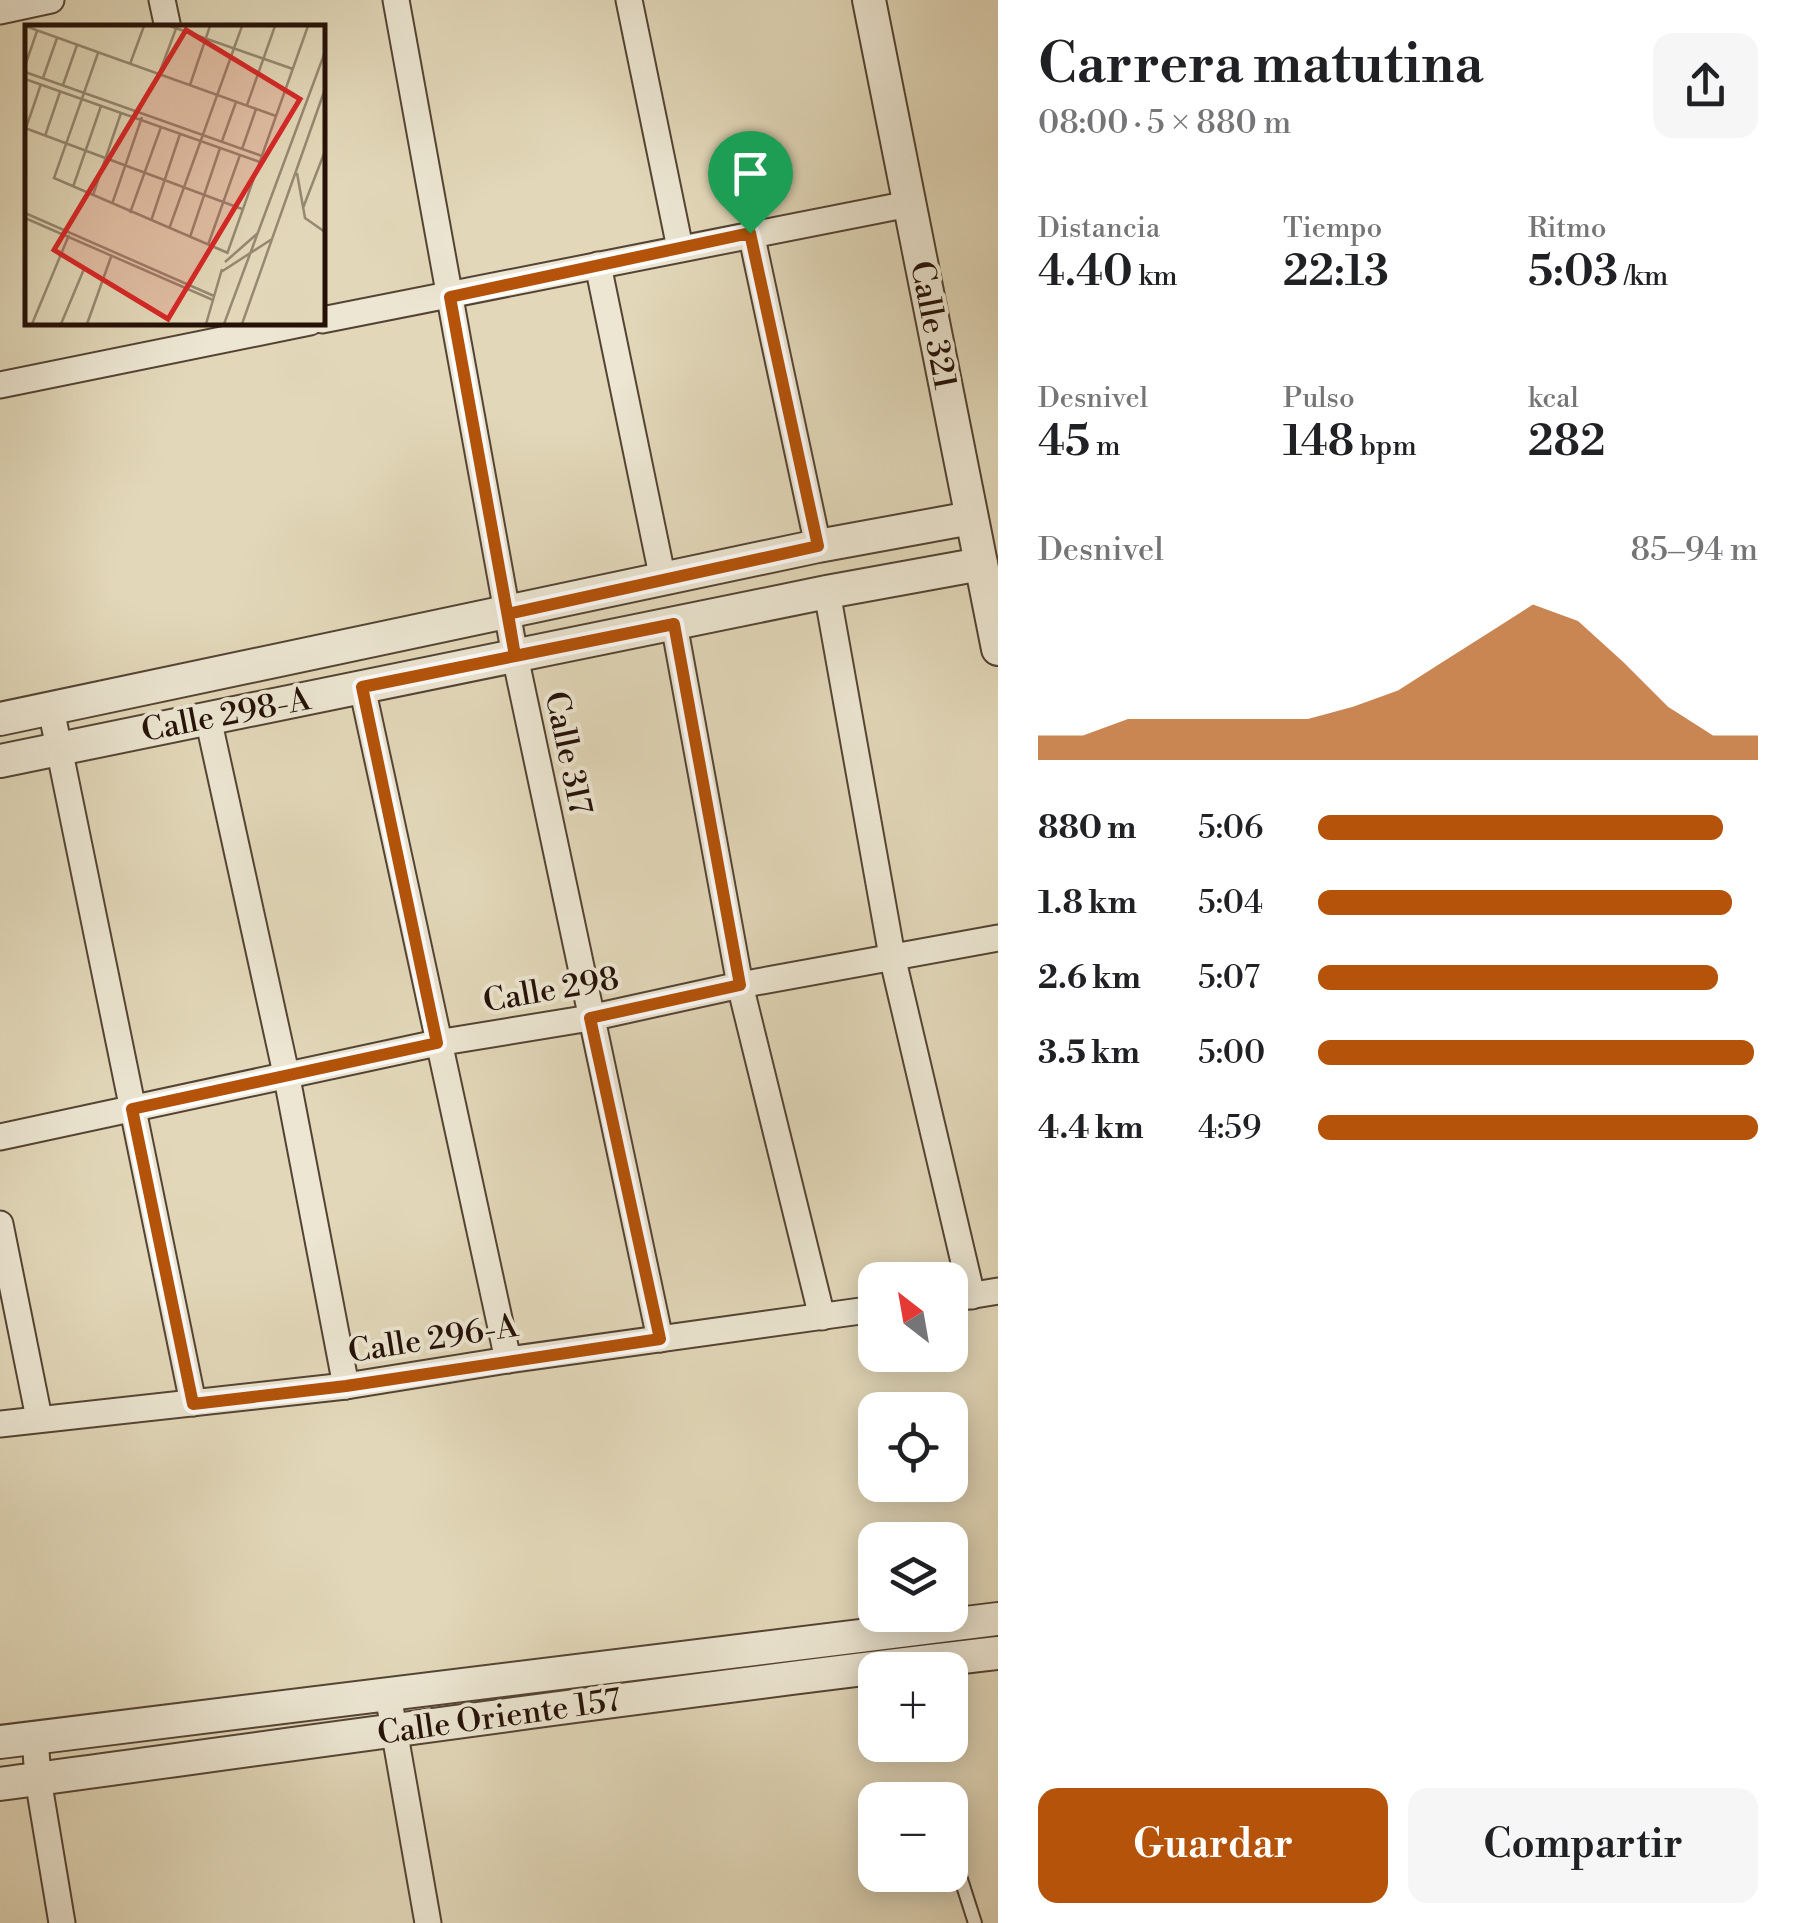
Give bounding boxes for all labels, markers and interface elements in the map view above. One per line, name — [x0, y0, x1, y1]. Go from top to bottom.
inset map — [25, 25, 325, 325]
text: Carrera matutina — [1038, 31, 1484, 100]
button: share — [1653, 33, 1758, 138]
text: 08:00 · 5 × 880 m — [1038, 103, 1291, 143]
pin — [708, 131, 793, 234]
icon: arrive — [723, 146, 778, 201]
text: Distancia — [1038, 211, 1160, 246]
text: Tiempo — [1283, 211, 1382, 246]
text: Ritmo — [1528, 211, 1606, 246]
text: 4.40 — [1038, 246, 1133, 299]
text: 22:13 — [1283, 246, 1389, 299]
text: 5:03 — [1528, 246, 1618, 299]
street label: Calle 321 — [901, 257, 965, 393]
text: km — [1133, 259, 1178, 294]
text: /km — [1618, 259, 1668, 294]
text: Desnivel — [1038, 381, 1148, 416]
text: Pulso — [1283, 381, 1355, 416]
text: kcal — [1528, 381, 1579, 416]
text: 45 — [1038, 416, 1090, 469]
text: 148 — [1283, 416, 1354, 469]
text: 282 — [1528, 416, 1605, 469]
text: m — [1090, 429, 1120, 464]
text: bpm — [1354, 429, 1417, 464]
text: Desnivel — [1038, 530, 1164, 570]
text: 85–94 m — [1631, 530, 1758, 570]
street label: Calle 298-A — [138, 679, 315, 751]
street label: Calle 317 — [535, 688, 601, 818]
text: 880 m — [1038, 808, 1136, 848]
text: 5:06 — [1198, 808, 1263, 848]
text: 1.8 km — [1038, 883, 1137, 923]
text: 5:04 — [1198, 883, 1263, 923]
street label: Calle 298 — [480, 958, 622, 1022]
text: 2.6 km — [1038, 958, 1141, 998]
text: 5:07 — [1198, 958, 1260, 998]
text: 3.5 km — [1038, 1033, 1140, 1073]
text: 5:00 — [1198, 1033, 1265, 1073]
text: 4.4 km — [1038, 1108, 1144, 1148]
text: 4:59 — [1198, 1108, 1261, 1148]
north arrow — [858, 1262, 968, 1372]
map controls — [858, 1262, 968, 1892]
street label: Calle 296-A — [345, 1306, 522, 1372]
button: locate — [858, 1392, 968, 1502]
button: layers — [858, 1522, 968, 1632]
button: + — [858, 1652, 968, 1762]
street label: Calle Oriente 157 — [375, 1680, 623, 1754]
button: − — [858, 1782, 968, 1892]
button: Guardar — [1038, 1788, 1388, 1903]
button: Compartir — [1408, 1788, 1758, 1903]

